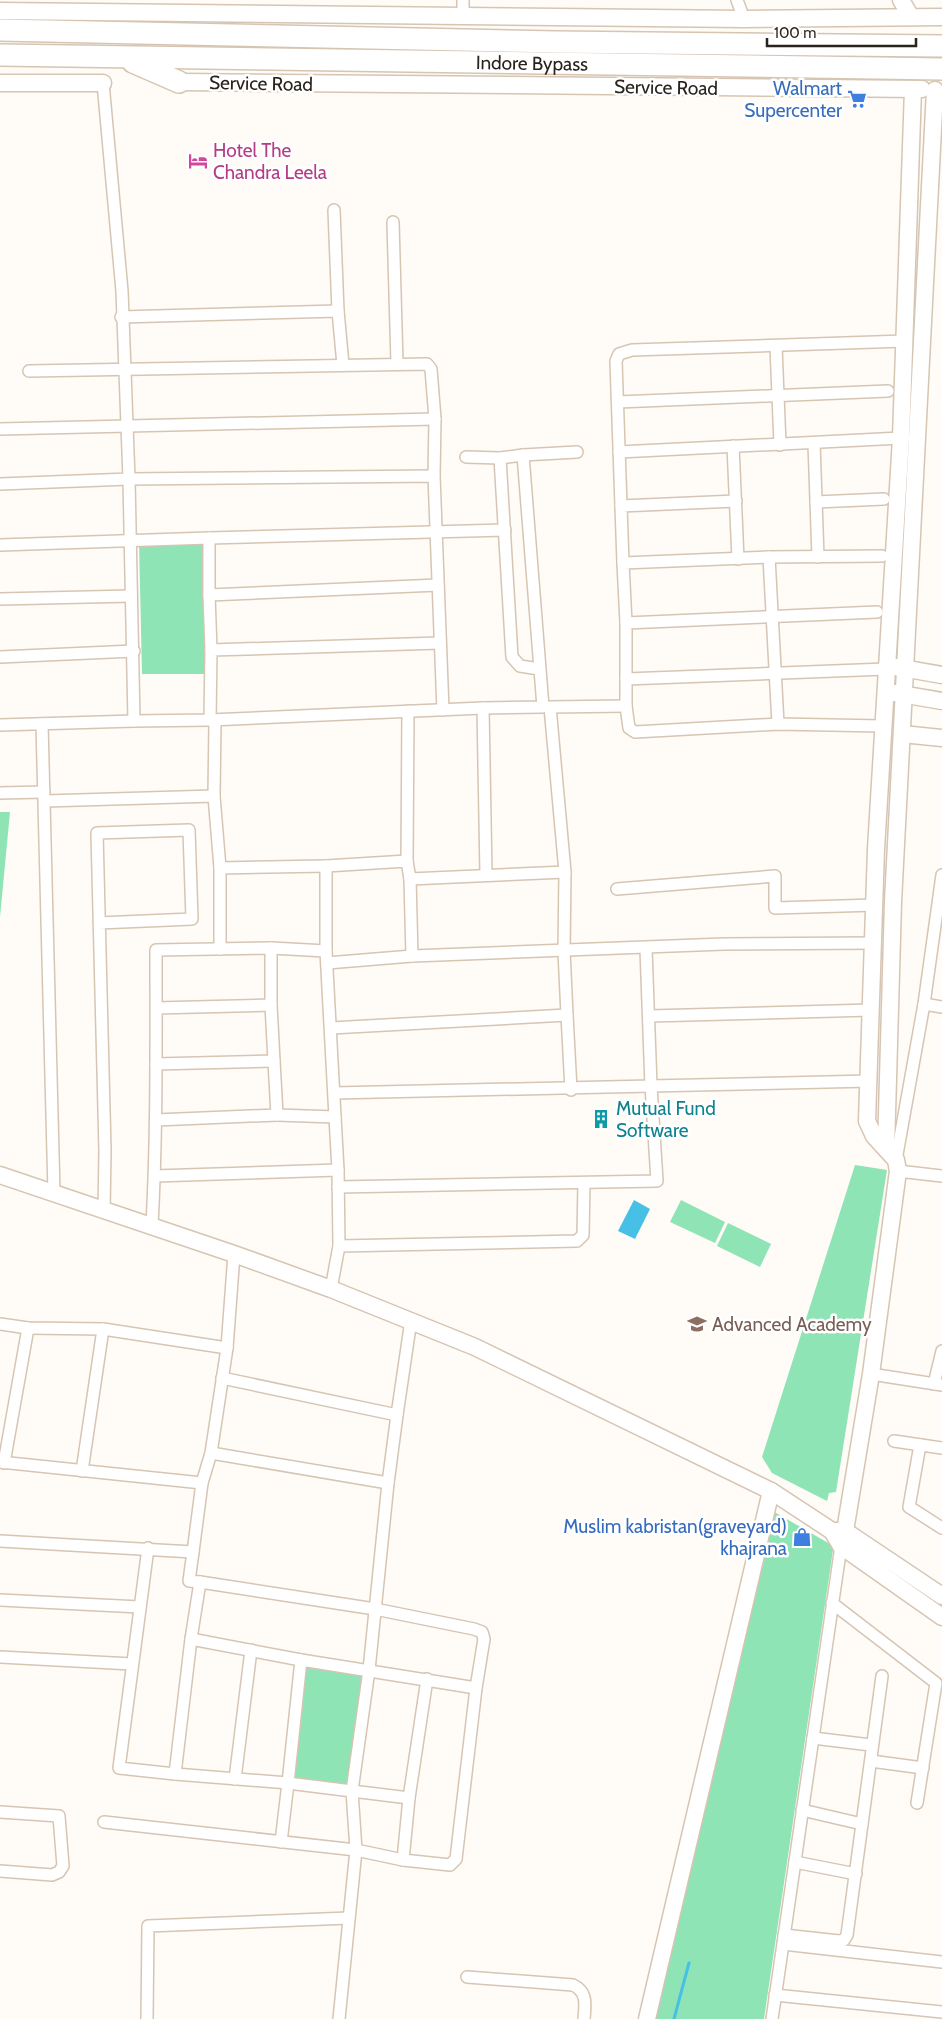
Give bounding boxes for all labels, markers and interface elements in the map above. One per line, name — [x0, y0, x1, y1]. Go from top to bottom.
scale bar — [767, 15, 916, 47]
text: 100 m — [774, 24, 816, 42]
street label: Indore Bypass — [476, 51, 588, 76]
street label: Service Road — [209, 71, 313, 96]
street label: Service Road — [614, 75, 718, 100]
place label: Walmart Supercenter — [744, 77, 843, 122]
supermarket icon: Walmart Supercenter — [846, 88, 868, 110]
place label: Hotel The Chandra Leela — [213, 139, 327, 184]
hotel icon: Hotel The Chandra Leela — [187, 150, 209, 172]
place label: Mutual Fund Software — [616, 1097, 716, 1142]
building icon: Mutual Fund Software — [590, 1108, 612, 1130]
school or university icon: Advanced Academy — [686, 1313, 708, 1335]
place label: Advanced Academy — [712, 1313, 872, 1336]
place label: Muslim kabristan(graveyard) khajrana — [563, 1515, 787, 1560]
shop icon: Muslim kabristan(graveyard) khajrana — [791, 1526, 813, 1548]

